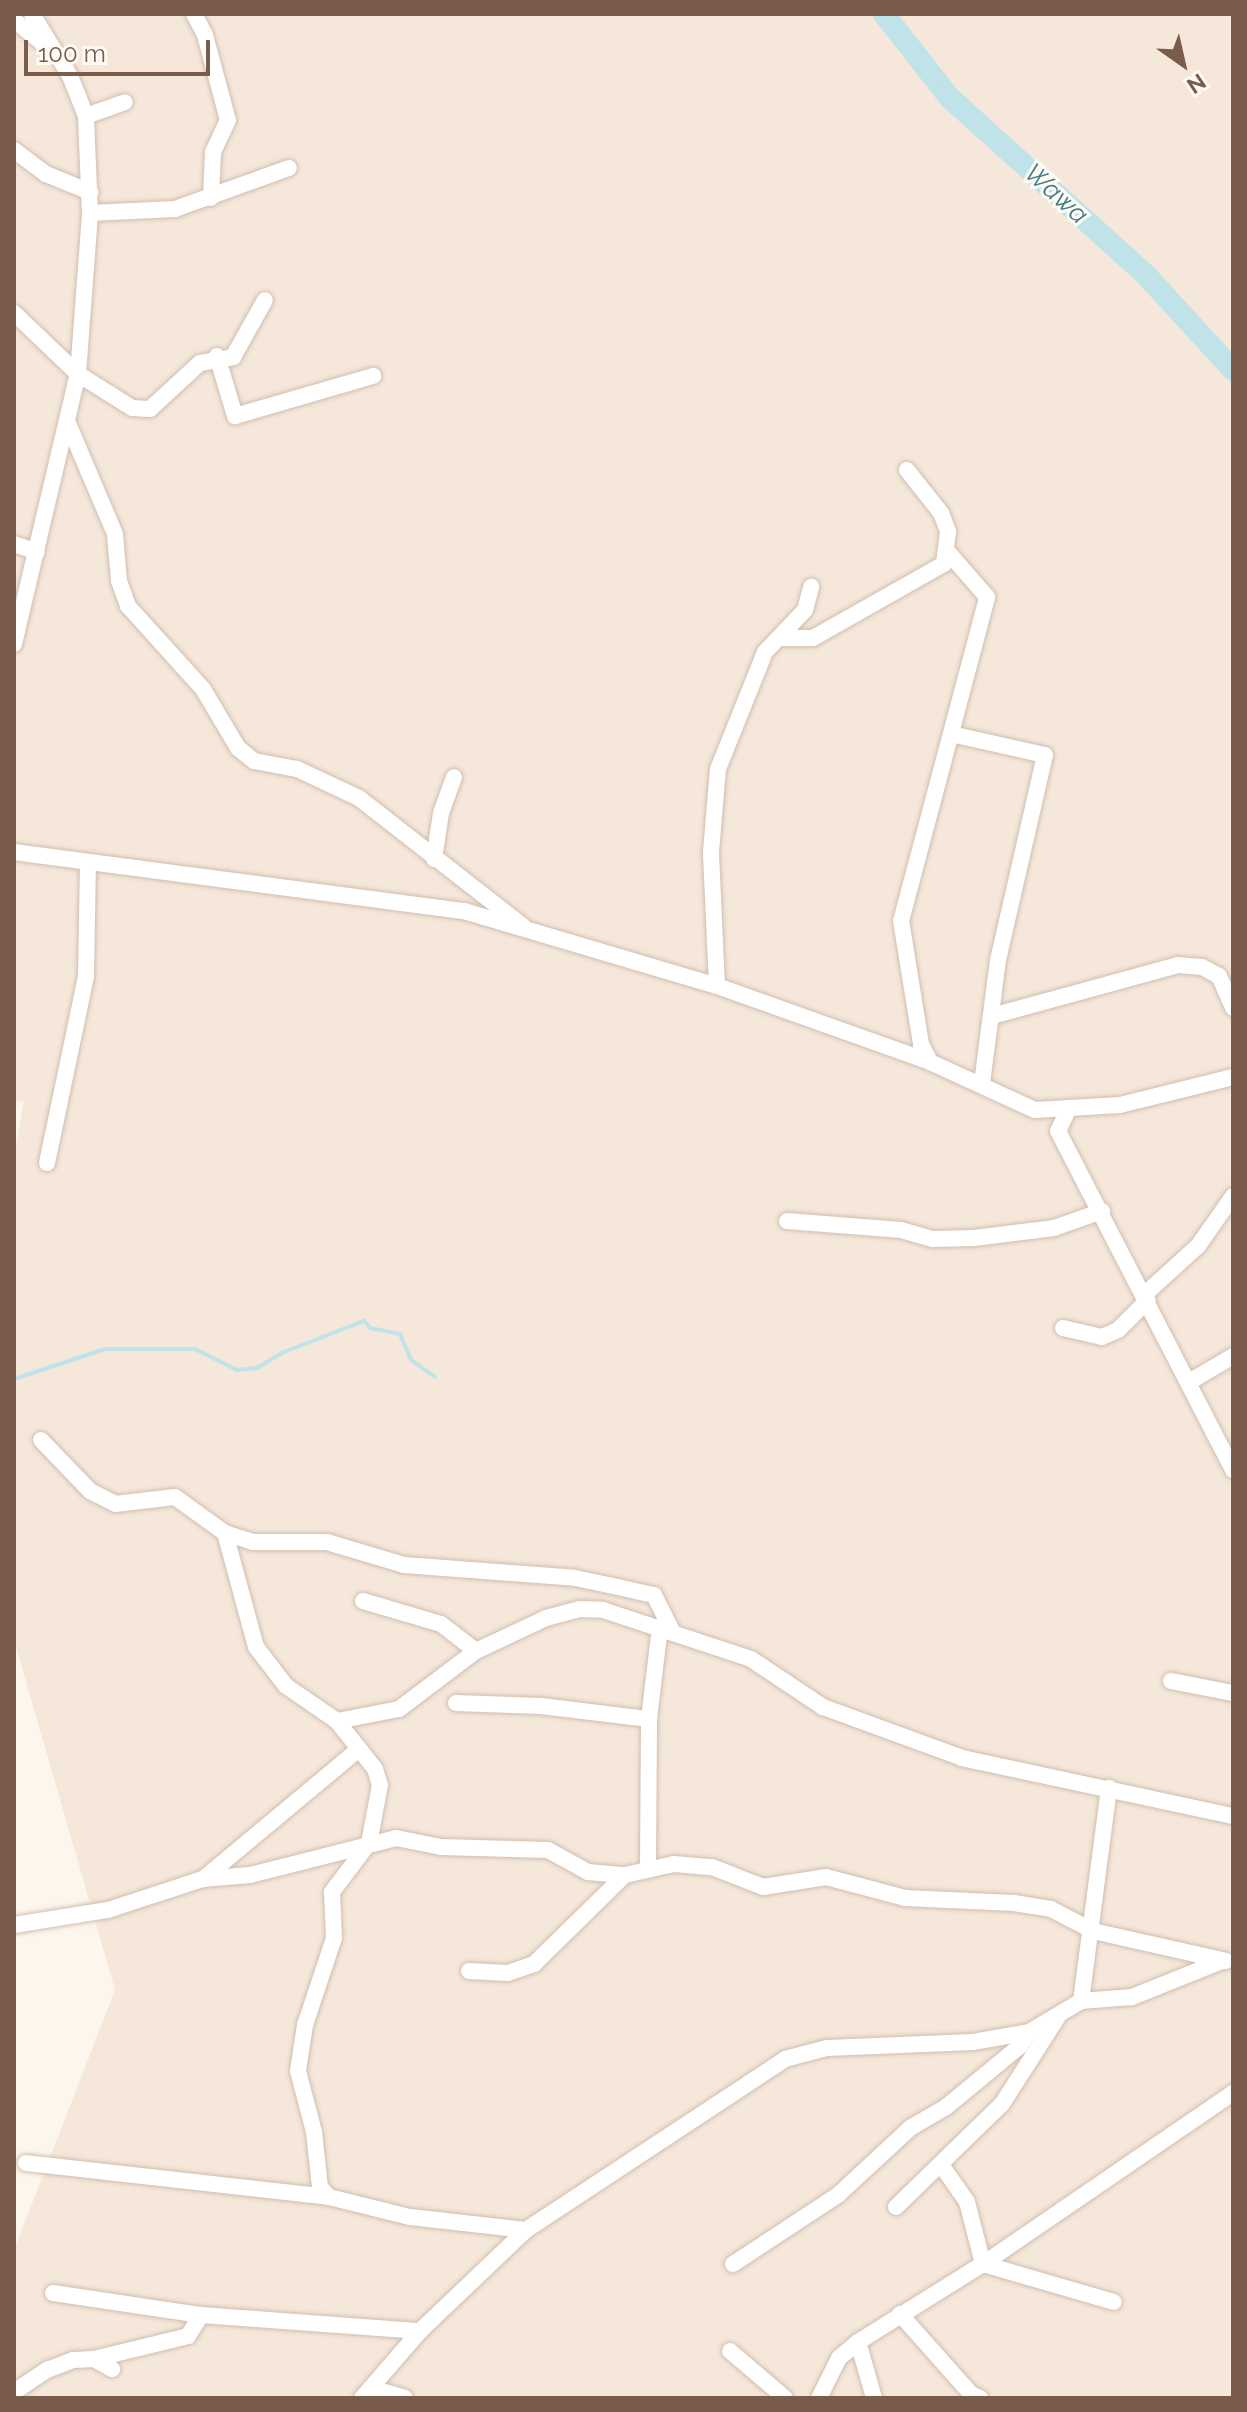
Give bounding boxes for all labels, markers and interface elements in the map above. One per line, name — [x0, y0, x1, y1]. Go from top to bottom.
scale bar — [28, 24, 214, 74]
north arrow — [1143, 24, 1223, 104]
text: 100 m — [38, 39, 106, 68]
text: N — [1182, 68, 1211, 99]
water label: Wawa — [1018, 157, 1094, 231]

